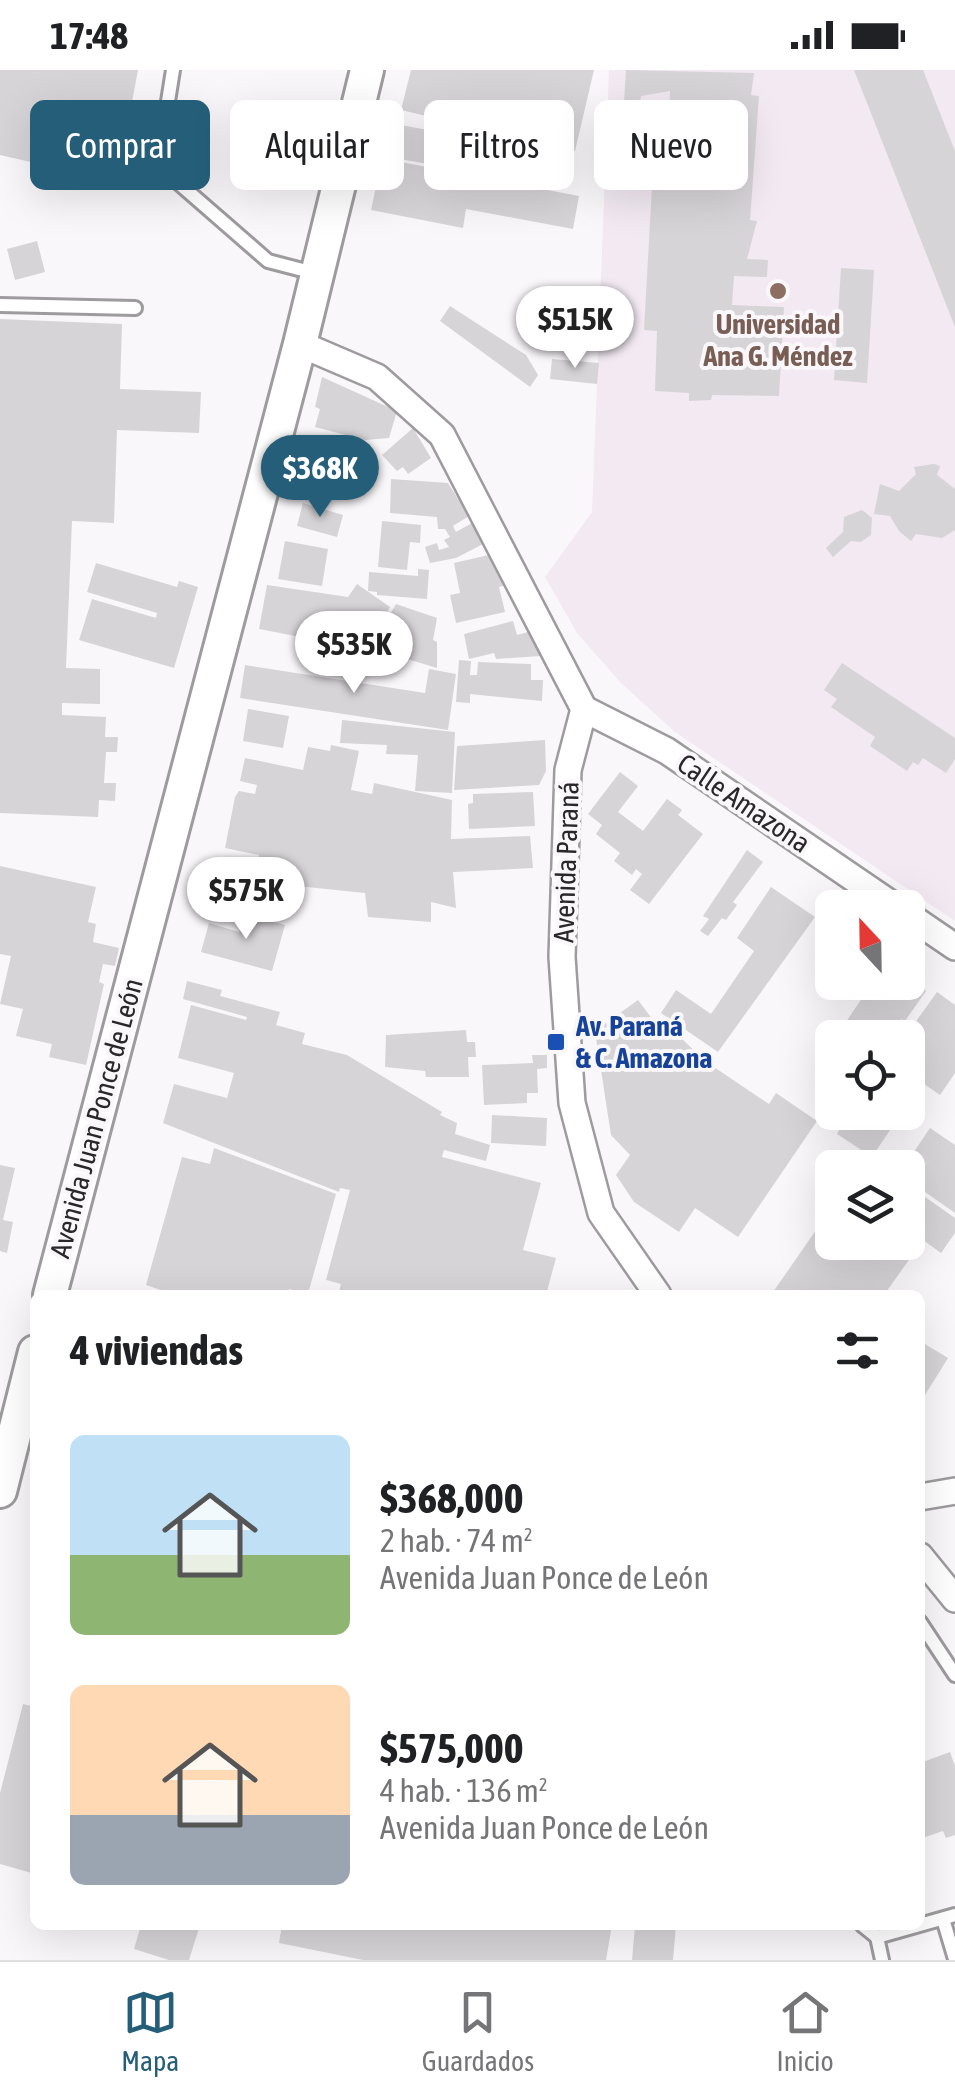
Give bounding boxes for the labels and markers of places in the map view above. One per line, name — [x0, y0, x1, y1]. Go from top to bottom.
marker: Universidad Ana G. Méndez — [767, 280, 789, 302]
pin: $515K — [505, 286, 645, 371]
place label: Universidad Ana G. Méndez — [703, 308, 852, 372]
pin: $368K — [250, 435, 390, 520]
pin: $535K — [284, 611, 424, 696]
pin: $575K — [176, 857, 316, 942]
place label: Av. Paraná & C. Amazona — [575, 1010, 712, 1074]
marker: Av. Paraná & C. Amazona — [545, 1031, 567, 1053]

